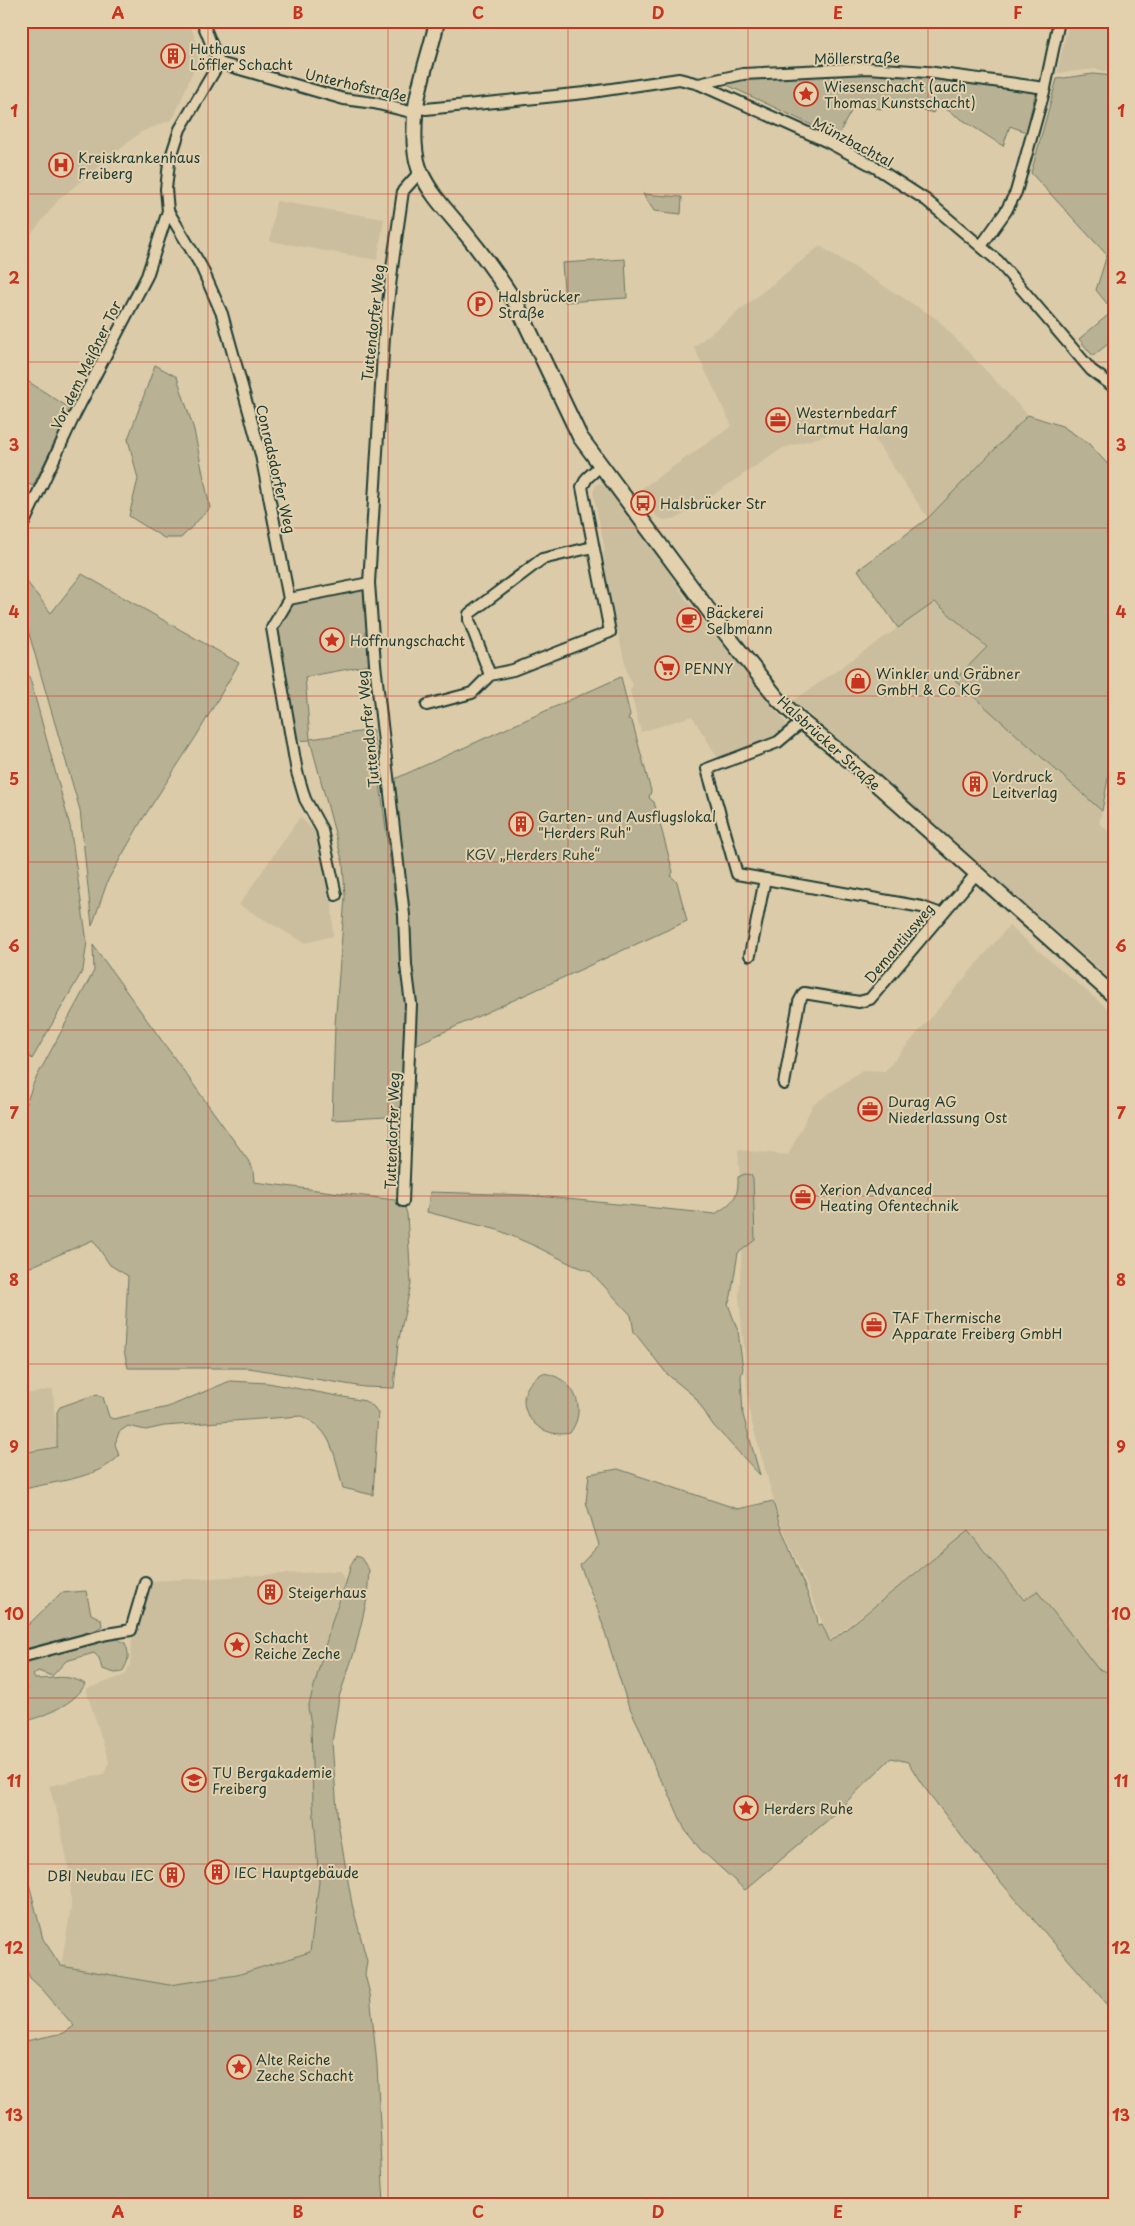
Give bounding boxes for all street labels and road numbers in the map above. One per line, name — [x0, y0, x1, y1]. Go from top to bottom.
street label: Möllerstraße — [814, 47, 900, 69]
street label: Unterhofstraße — [303, 63, 409, 107]
street label: Münzbachtal — [809, 112, 897, 172]
street label: Tuttendorfer Weg — [356, 263, 390, 383]
street label: Vor dem Meißner Tor — [46, 297, 127, 433]
street label: Conradsdorfer Weg — [251, 402, 301, 536]
street label: Tuttendorfer Weg — [351, 669, 385, 789]
street label: Halsbrücker Straße — [773, 691, 885, 795]
street label: Demantiusweg — [859, 898, 939, 988]
street label: Tuttendorfer Weg — [379, 1072, 405, 1190]

